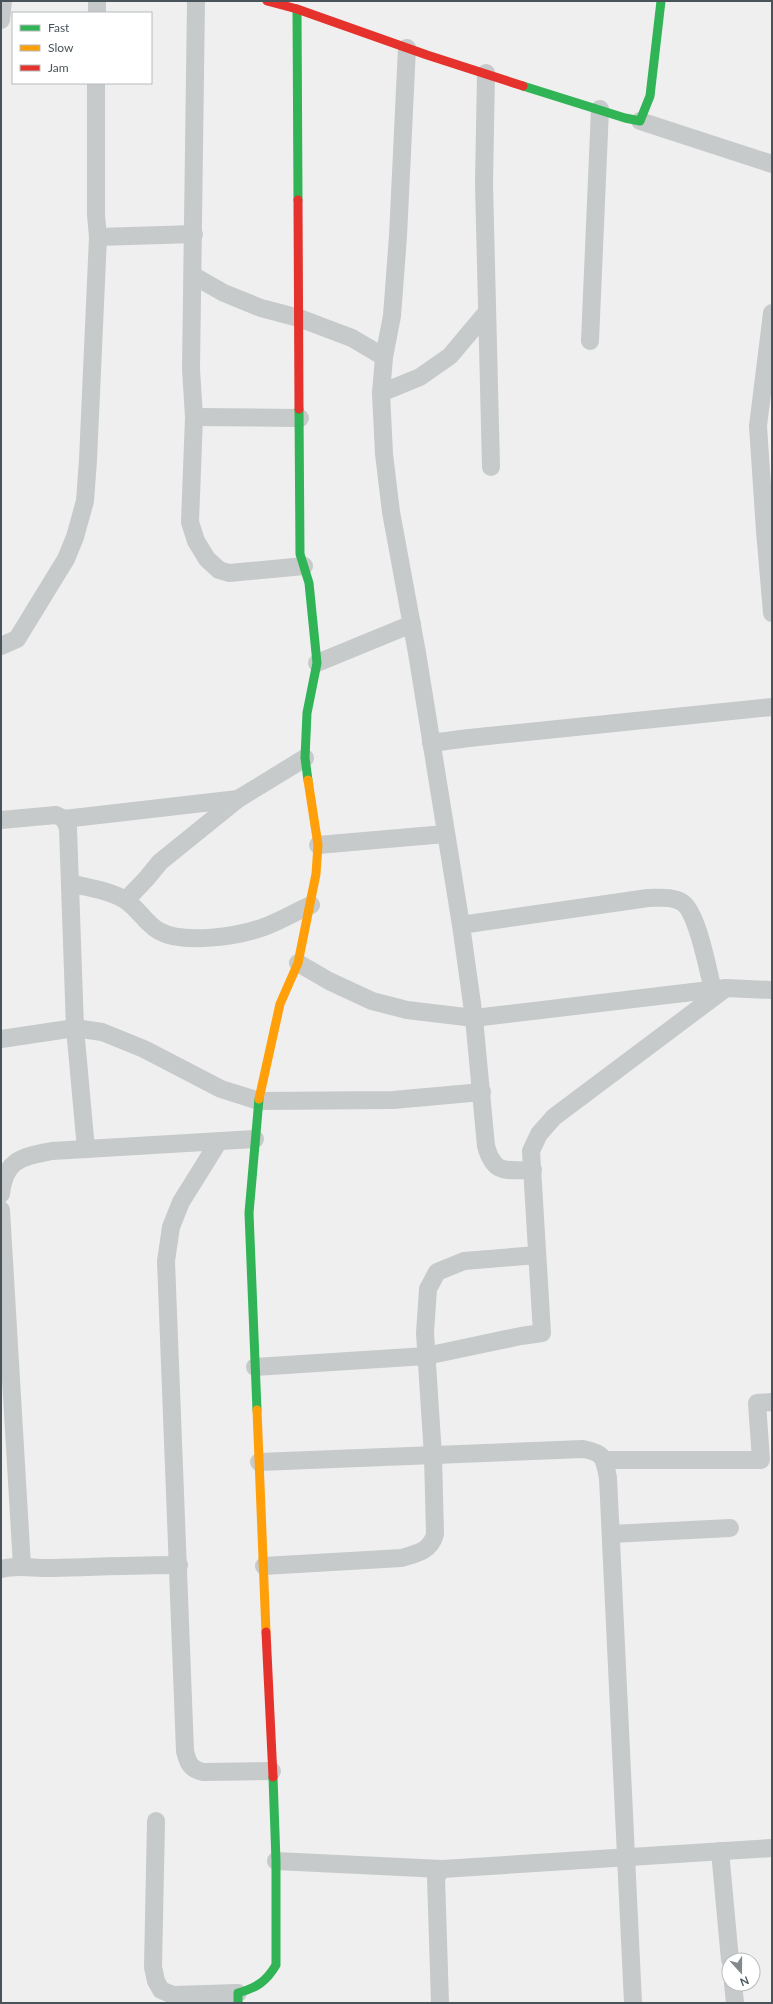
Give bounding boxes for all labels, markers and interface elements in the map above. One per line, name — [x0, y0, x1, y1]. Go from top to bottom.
legend — [12, 12, 152, 84]
text: Fast — [48, 20, 70, 35]
text: Slow — [48, 40, 74, 55]
text: Jam — [48, 60, 69, 75]
north arrow — [721, 1952, 761, 1992]
text: N — [738, 1974, 751, 1989]

